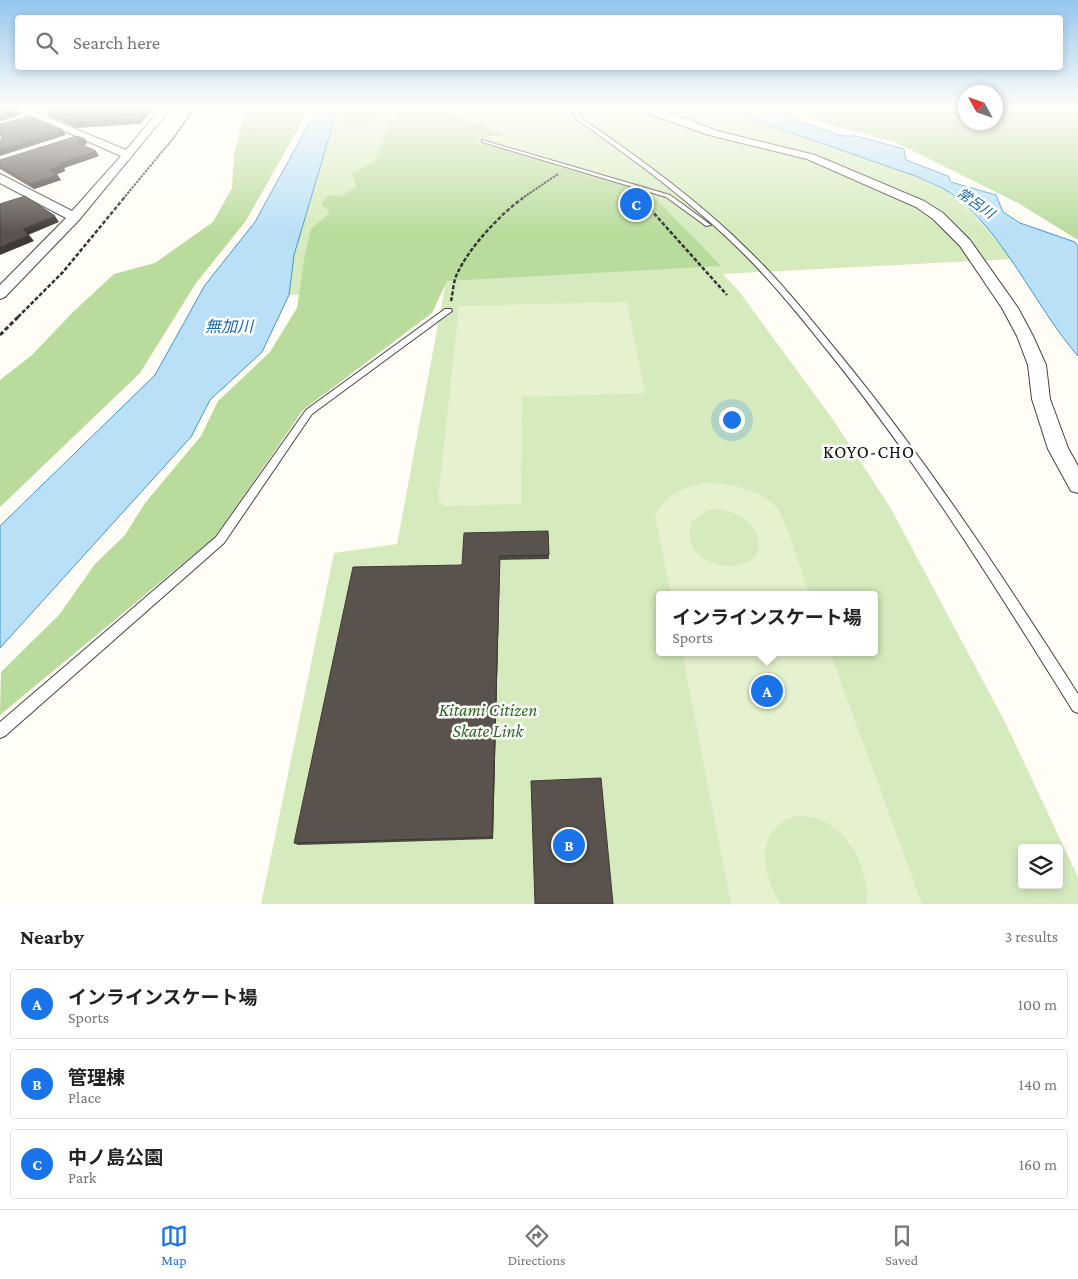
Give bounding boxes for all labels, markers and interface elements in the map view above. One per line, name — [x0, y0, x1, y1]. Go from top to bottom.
search box — [15, 15, 1063, 70]
icon: search — [33, 29, 61, 57]
text: Search here — [73, 32, 160, 53]
north arrow — [958, 85, 1003, 130]
water label: 常呂川 — [954, 184, 999, 223]
pin: C — [620, 185, 652, 223]
water label: 無加川 — [205, 318, 255, 335]
your location — [719, 407, 745, 433]
district label: KOYO-CHO — [823, 442, 915, 462]
popup — [656, 591, 878, 656]
text: インラインスケート場 — [672, 607, 862, 628]
text: Sports — [672, 629, 713, 646]
pin: A — [751, 672, 783, 710]
park label: Kitami Citizen Skate Link — [439, 700, 537, 741]
pin: B — [553, 826, 585, 864]
map controls — [1018, 844, 1063, 889]
button: layers — [1018, 844, 1063, 889]
text: Nearby — [20, 925, 84, 949]
text: 3 results — [1005, 928, 1058, 945]
text: インラインスケート場 — [68, 987, 258, 1008]
text: A — [32, 996, 42, 1013]
text: 100 m — [1018, 996, 1057, 1013]
text: Sports — [68, 1009, 109, 1026]
text: 管理棟 — [68, 1067, 125, 1088]
text: B — [32, 1076, 42, 1093]
text: 140 m — [1019, 1076, 1057, 1093]
text: Place — [68, 1089, 101, 1106]
text: 中ノ島公園 — [68, 1147, 163, 1168]
text: C — [32, 1156, 42, 1173]
text: 160 m — [1019, 1156, 1057, 1173]
text: Park — [68, 1169, 96, 1186]
tab: Map — [160, 1222, 188, 1268]
tab: Directions — [508, 1222, 566, 1268]
tab: Saved — [885, 1222, 918, 1268]

